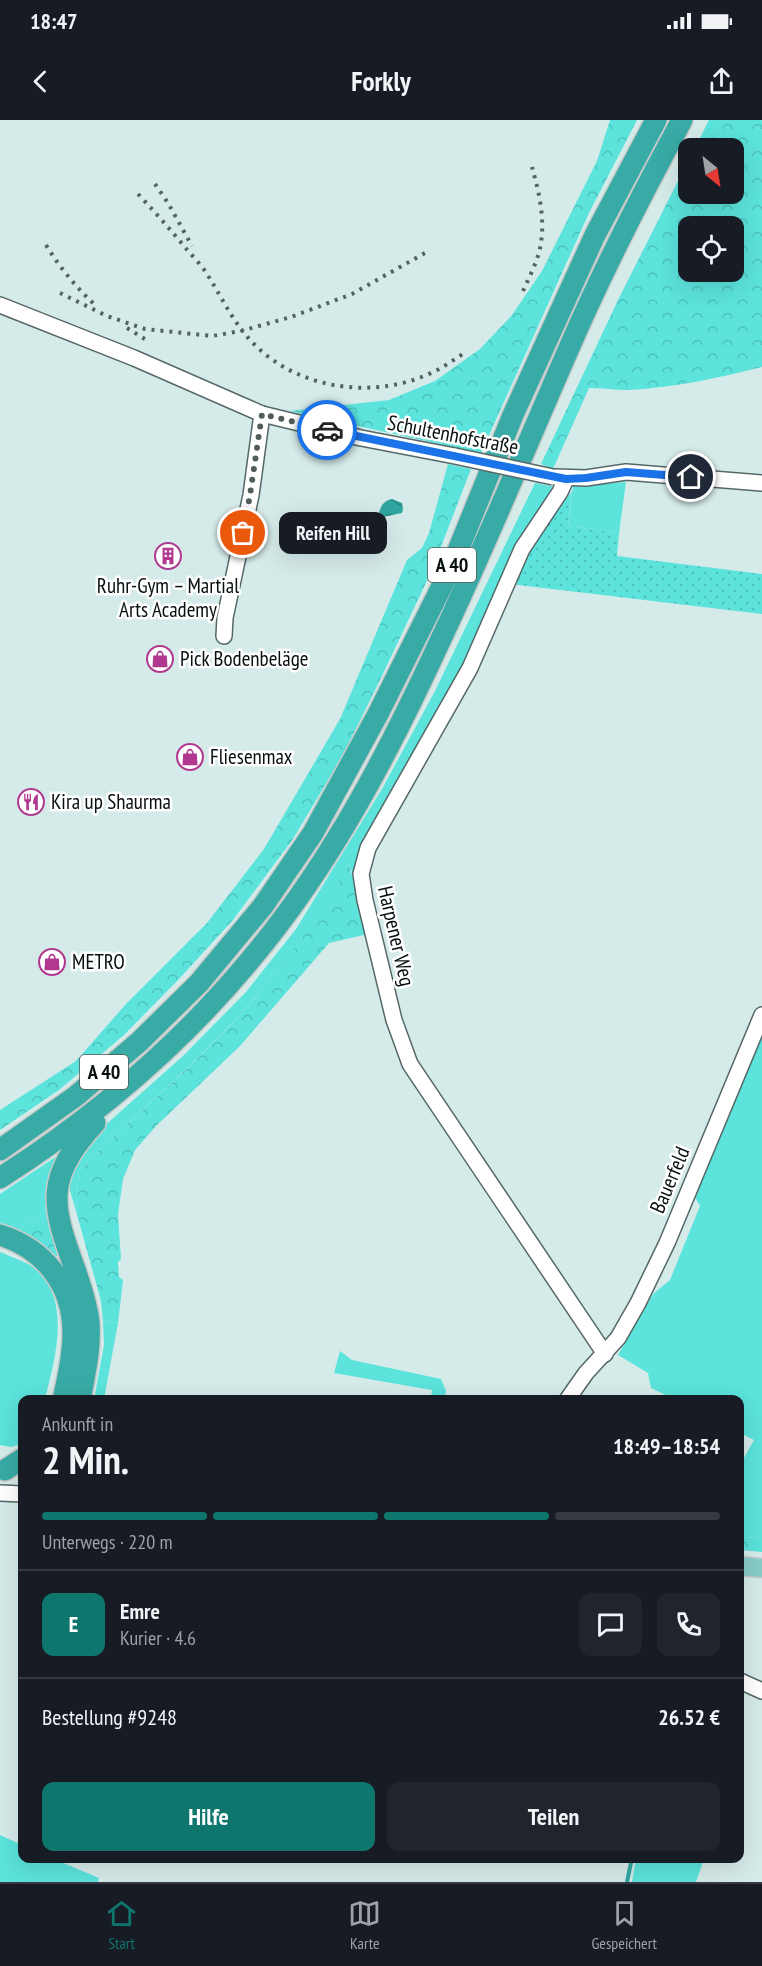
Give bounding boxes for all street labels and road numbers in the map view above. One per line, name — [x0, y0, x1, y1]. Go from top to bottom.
street label: Schultenhofstraße — [385, 409, 521, 460]
road number: A 40 — [428, 548, 476, 582]
street label: Harpener Weg — [372, 883, 421, 989]
road number: A 40 — [80, 1055, 128, 1089]
street label: Bauerfeld — [643, 1142, 696, 1217]

